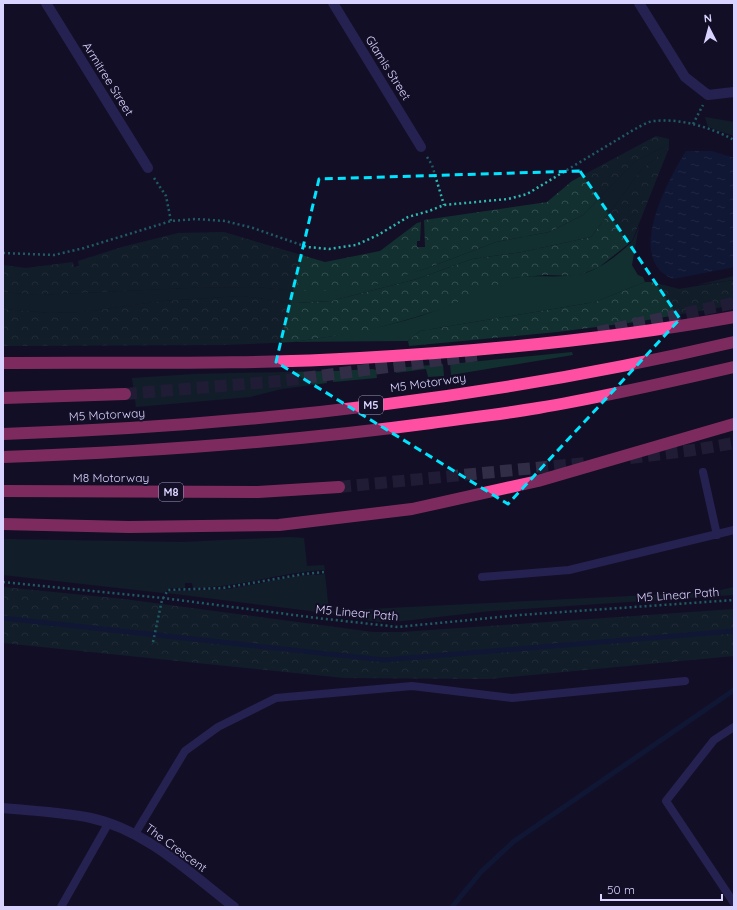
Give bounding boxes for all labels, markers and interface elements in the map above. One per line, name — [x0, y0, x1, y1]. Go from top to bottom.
north arrow — [689, 8, 729, 48]
text: N — [703, 11, 713, 25]
street label: Glamis Street — [363, 33, 414, 103]
street label: Armitree Street — [80, 39, 137, 118]
street label: M5 Motorway — [389, 370, 467, 395]
road number: M5 — [359, 396, 383, 414]
street label: M5 Motorway — [68, 405, 146, 424]
street label: M8 Motorway — [73, 470, 149, 485]
road number: M8 — [159, 483, 183, 501]
street label: M5 Linear Path — [636, 584, 720, 605]
street label: M5 Linear Path — [315, 601, 399, 624]
street label: The Crescent — [142, 820, 210, 875]
scale bar — [601, 876, 722, 902]
text: 50 m — [607, 882, 635, 897]

